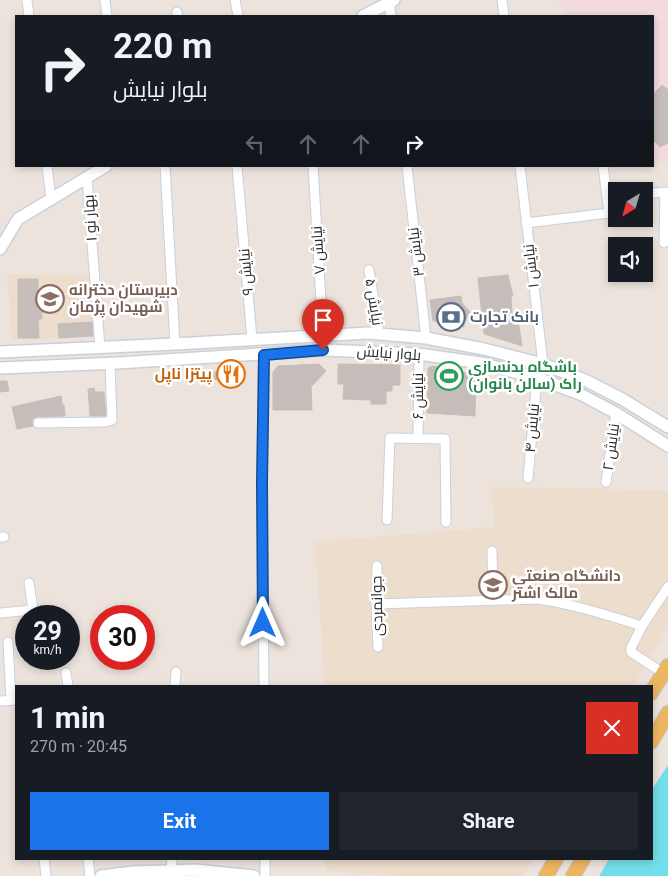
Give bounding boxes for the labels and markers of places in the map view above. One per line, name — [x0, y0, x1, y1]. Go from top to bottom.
place label: دبیرستان دخترانه شهیدان پژمان — [69, 281, 178, 318]
school or university icon: دبیرستان دخترانه شهیدان پژمان — [35, 284, 65, 314]
pin — [302, 299, 344, 350]
bank icon: بانک تجارت — [436, 302, 466, 332]
place label: بانک تجارت — [470, 308, 539, 326]
place label: باشگاه بدنسازی راک (سالن بانوان) — [468, 358, 582, 393]
restaurant icon: پیتزا ناپل — [216, 359, 246, 389]
sports icon: باشگاه بدنسازی راک (سالن بانوان) — [434, 361, 464, 391]
place label: پیتزا ناپل — [155, 365, 213, 385]
place label: دانشگاه صنعتی مالک اشتر — [511, 567, 621, 602]
school or university icon: دانشگاه صنعتی مالک اشتر — [478, 570, 508, 600]

